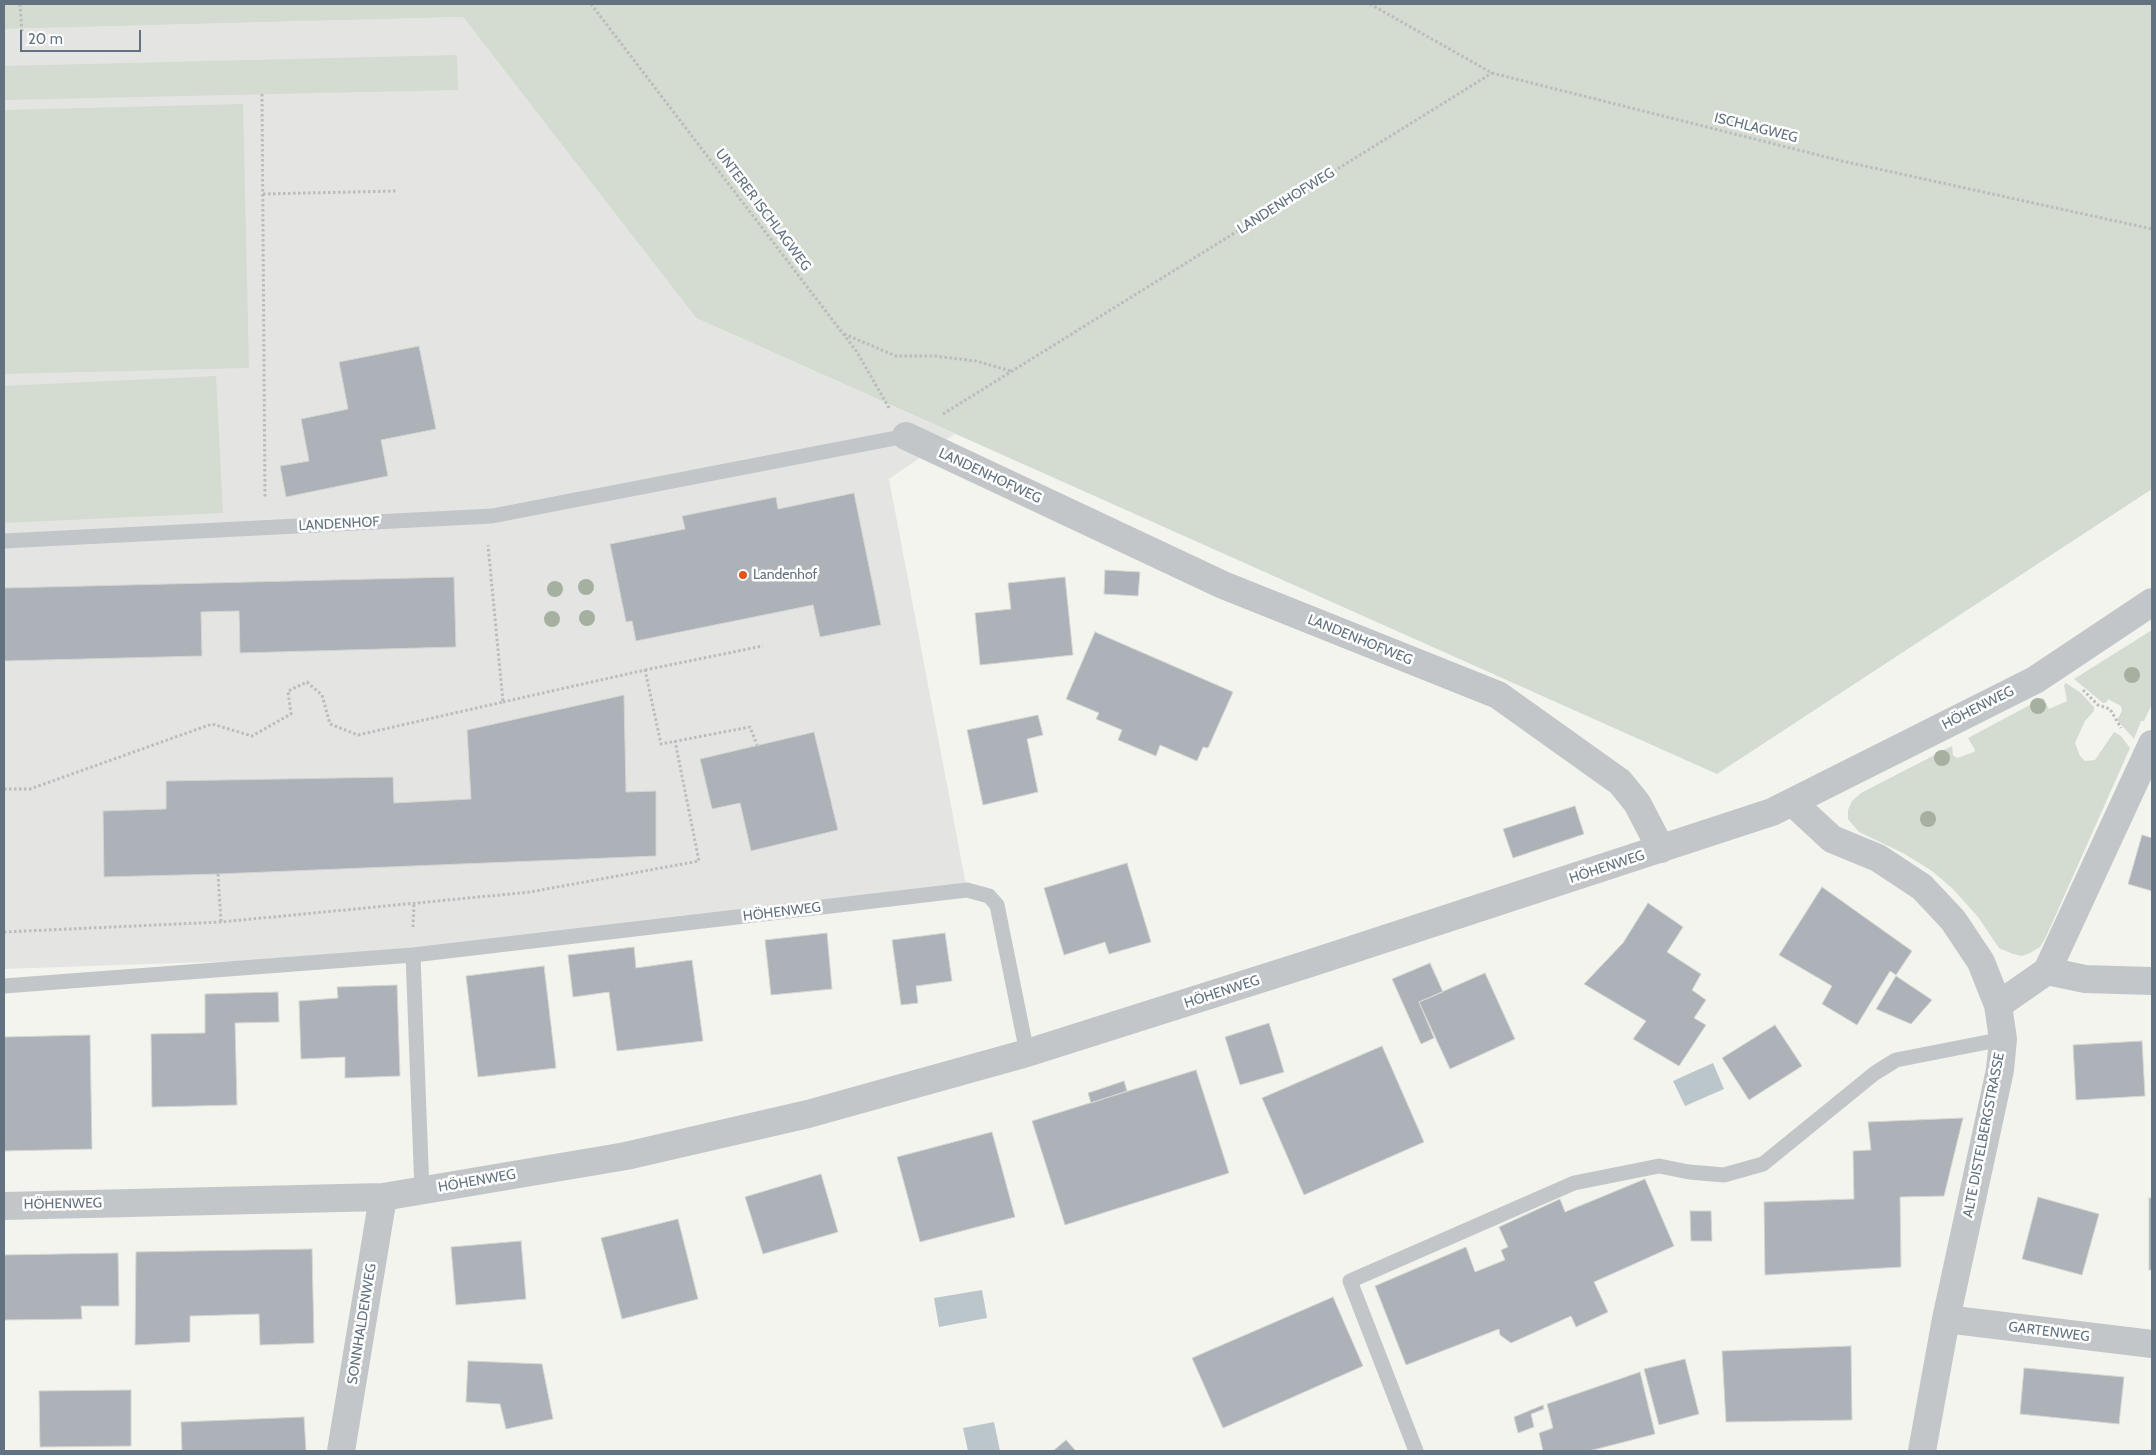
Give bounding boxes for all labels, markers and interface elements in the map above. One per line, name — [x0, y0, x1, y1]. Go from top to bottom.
scale bar — [22, 20, 144, 52]
text: 20 m — [28, 30, 63, 48]
street label: ISCHLAGWEG — [1713, 110, 1799, 146]
street label: UNTERER ISCHLAGWEG — [712, 146, 814, 274]
street label: LANDENHOFWEG — [1234, 164, 1338, 238]
street label: LANDENHOFWEG — [936, 445, 1044, 507]
street label: LANDENHOF — [298, 513, 380, 535]
place label: Landenhof — [753, 567, 817, 583]
marker: Landenhof — [737, 569, 749, 581]
street label: LANDENHOFWEG — [1305, 611, 1415, 669]
street label: HÖHENWEG — [1939, 683, 2017, 733]
street label: HÖHENWEG — [1567, 847, 1647, 887]
street label: HÖHENWEG — [742, 899, 822, 925]
street label: HÖHENWEG — [1182, 972, 1262, 1012]
street label: ALTE DISTELBERGSTRASSE — [1960, 1051, 2008, 1219]
street label: HÖHENWEG — [437, 1166, 517, 1196]
street label: HÖHENWEG — [24, 1195, 102, 1213]
street label: SONNHALDENWEG — [344, 1262, 380, 1386]
street label: GARTENWEG — [2007, 1319, 2091, 1345]

